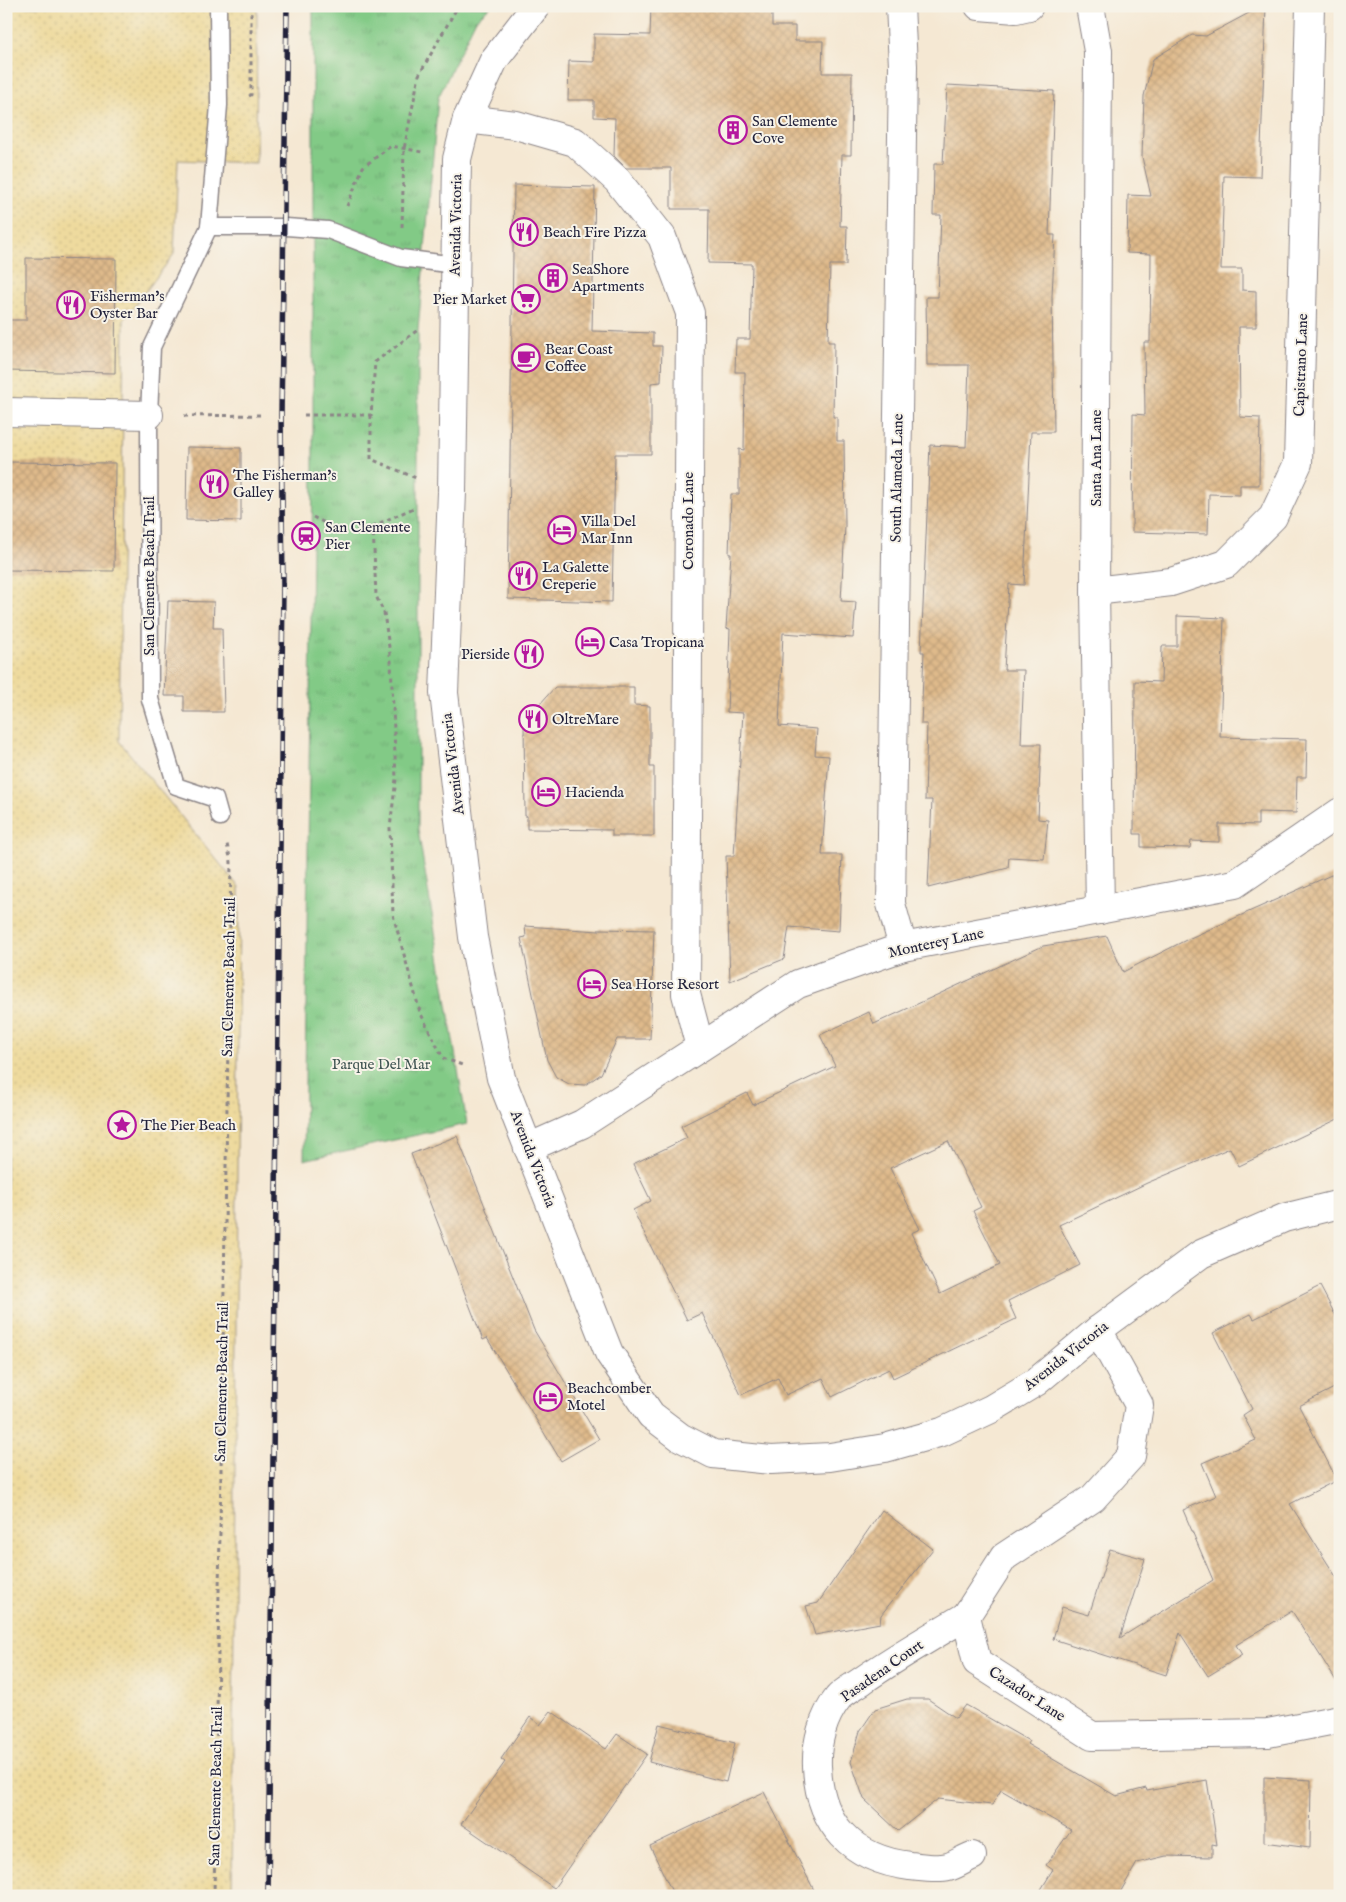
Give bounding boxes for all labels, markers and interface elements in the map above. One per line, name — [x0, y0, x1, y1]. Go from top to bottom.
place label: San Clemente Cove — [752, 112, 838, 148]
building icon: San Clemente Cove — [718, 115, 748, 145]
street label: Avenida Victoria — [446, 173, 466, 277]
restaurant icon: Beach Fire Pizza — [509, 217, 539, 247]
place label: Beach Fire Pizza — [543, 223, 647, 242]
place label: SeaShore Apartments — [571, 260, 644, 296]
building icon: SeaShore Apartments — [538, 263, 568, 293]
supermarket icon: Pier Market — [511, 284, 541, 314]
place label: Fisherman's Oyster Bar — [90, 287, 165, 323]
restaurant icon: Fisherman's Oyster Bar — [56, 290, 86, 320]
place label: Pier Market — [433, 290, 507, 309]
street label: Capistrano Lane — [1290, 313, 1312, 417]
place label: Bear Coast Coffee — [545, 340, 613, 376]
cafe icon: Bear Coast Coffee — [511, 343, 541, 373]
street label: Santa Ana Lane — [1087, 409, 1106, 506]
street label: South Alameda Lane — [886, 413, 908, 543]
place label: The Fisherman's Galley — [233, 466, 337, 502]
restaurant icon: The Fisherman's Galley — [199, 469, 229, 499]
street label: Coronado Lane — [679, 472, 698, 570]
street label: San Clemente Beach Trail — [140, 495, 159, 656]
place label: Villa Del Mar Inn — [580, 512, 637, 548]
hotel icon: Villa Del Mar Inn — [547, 515, 577, 545]
place label: San Clemente Pier — [325, 518, 411, 554]
station icon: San Clemente Pier — [291, 521, 321, 551]
place label: La Galette Creperie — [542, 558, 609, 594]
restaurant icon: La Galette Creperie — [508, 561, 538, 591]
hotel icon: Casa Tropicana — [575, 627, 605, 657]
place label: Casa Tropicana — [609, 633, 705, 652]
restaurant icon: Pierside — [514, 639, 544, 669]
place label: Pierside — [461, 645, 510, 664]
restaurant icon: OltreMare — [518, 704, 548, 734]
place label: OltreMare — [552, 710, 619, 729]
street label: Avenida Victoria — [437, 712, 469, 817]
hotel icon: Hacienda — [531, 777, 561, 807]
place label: Hacienda — [565, 783, 625, 802]
street label: San Clemente Beach Trail — [218, 896, 240, 1057]
street label: Monterey Lane — [887, 924, 986, 962]
hotel icon: Sea Horse Resort — [577, 969, 607, 999]
place label: Sea Horse Resort — [611, 975, 719, 994]
park label: Parque Del Mar — [332, 1055, 431, 1074]
street label: Avenida Victoria — [505, 1107, 560, 1211]
place icon: The Pier Beach — [107, 1110, 137, 1140]
place label: The Pier Beach — [141, 1116, 236, 1135]
street label: San Clemente Beach Trail — [211, 1301, 233, 1462]
street label: Avenida Victoria — [1019, 1317, 1113, 1396]
place label: Beachcomber Motel — [567, 1379, 652, 1415]
hotel icon: Beachcomber Motel — [533, 1382, 563, 1412]
street label: Pasadena Court — [837, 1636, 927, 1706]
street label: Cazador Lane — [985, 1662, 1069, 1726]
street label: San Clemente Beach Trail — [205, 1705, 227, 1866]

